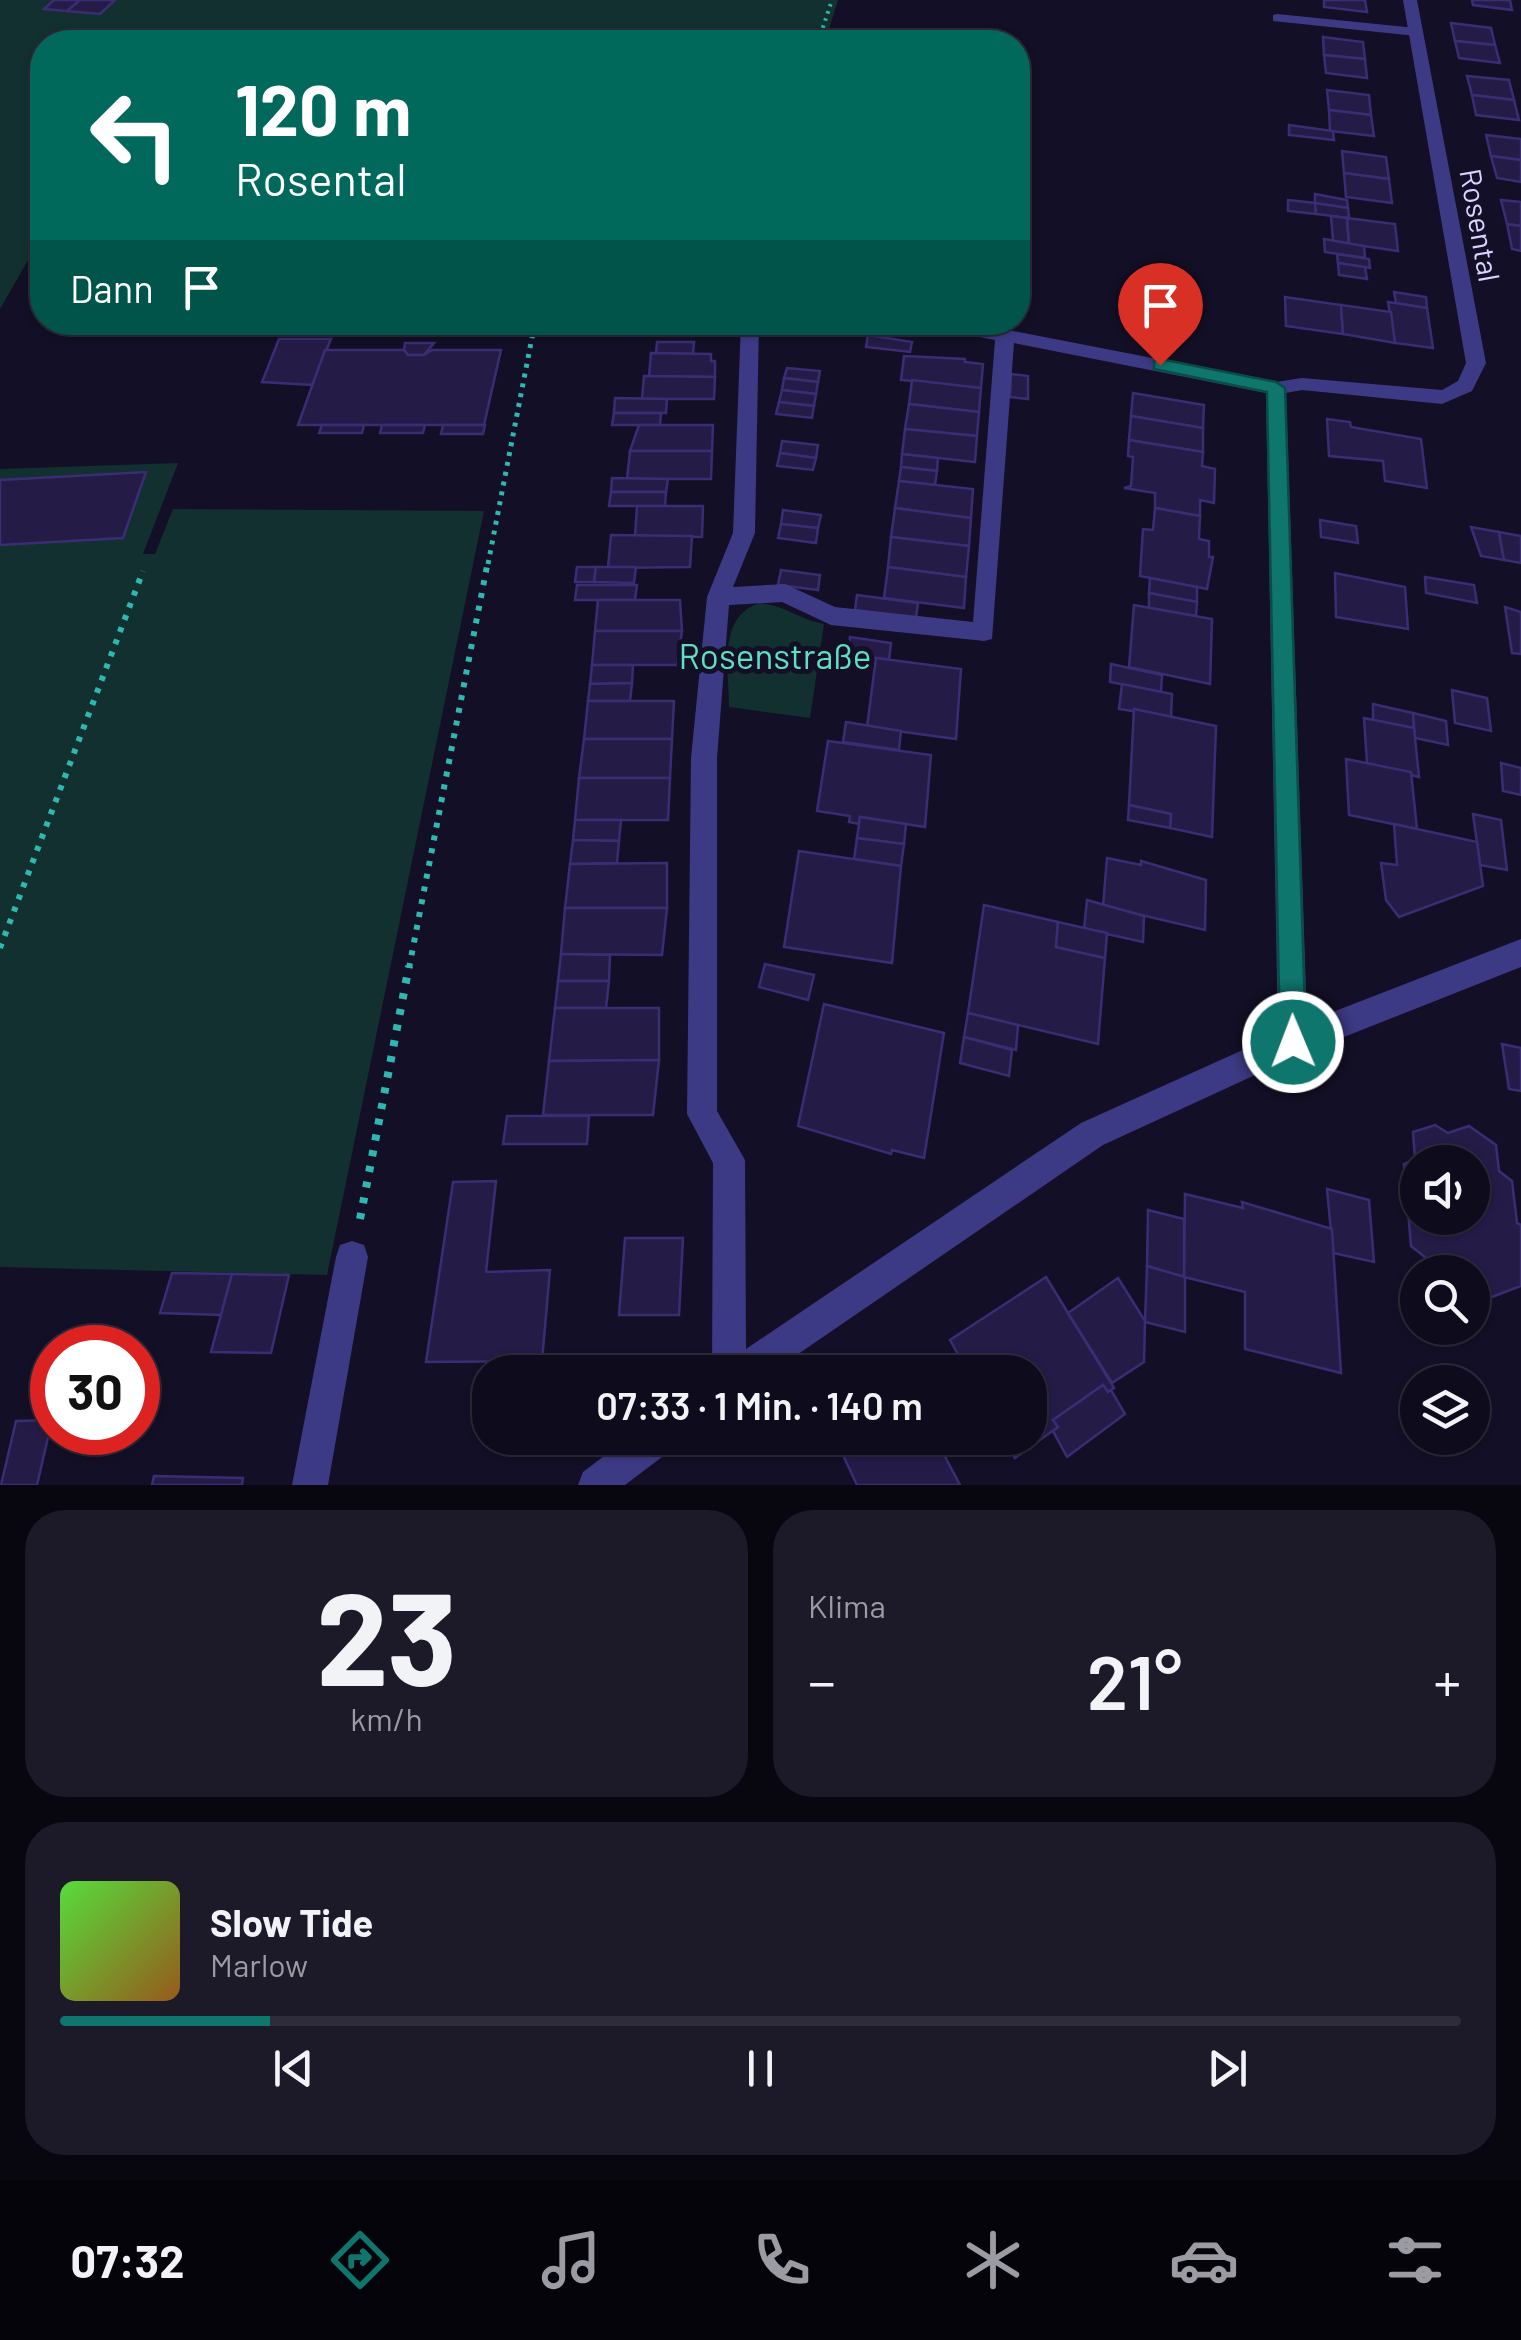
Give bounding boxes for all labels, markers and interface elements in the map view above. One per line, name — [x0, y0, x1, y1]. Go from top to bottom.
text: 120 m — [235, 66, 411, 150]
icon: left — [70, 70, 200, 200]
text: Rosental — [235, 151, 407, 205]
street label: Rosental — [1453, 166, 1509, 284]
icon: arrive — [174, 260, 229, 315]
pin — [1118, 263, 1203, 366]
text: Dann — [70, 265, 154, 311]
icon: arrive — [1133, 278, 1188, 333]
park label: Rosenstraße — [679, 634, 872, 676]
position arrow — [1241, 990, 1345, 1094]
map controls — [1400, 1145, 1490, 1455]
button: sound — [1400, 1145, 1490, 1235]
button: search — [1400, 1255, 1490, 1345]
speed limit sign: 30 — [30, 1325, 160, 1455]
button: layers — [1400, 1365, 1490, 1455]
text: 07:33 · 1 Min. · 140 m — [596, 1382, 923, 1428]
text: 23 — [316, 1556, 457, 1712]
text: Klima — [808, 1586, 886, 1624]
text: 21° — [1087, 1635, 1182, 1725]
text: − — [808, 1647, 836, 1713]
text: + — [1433, 1647, 1461, 1713]
text: km/h — [350, 1699, 423, 1737]
text: Slow Tide — [210, 1899, 373, 1945]
text: Marlow — [210, 1945, 308, 1983]
icon: previous — [266, 2041, 321, 2096]
icon: pause — [733, 2041, 788, 2096]
icon: next — [1200, 2041, 1255, 2096]
icon: directions — [325, 2225, 395, 2295]
icon: music — [536, 2225, 606, 2295]
icon: phone — [747, 2225, 817, 2295]
icon: climate — [958, 2225, 1028, 2295]
icon: car — [1169, 2225, 1239, 2295]
icon: filters — [1380, 2225, 1450, 2295]
text: 07:32 — [71, 2233, 184, 2287]

